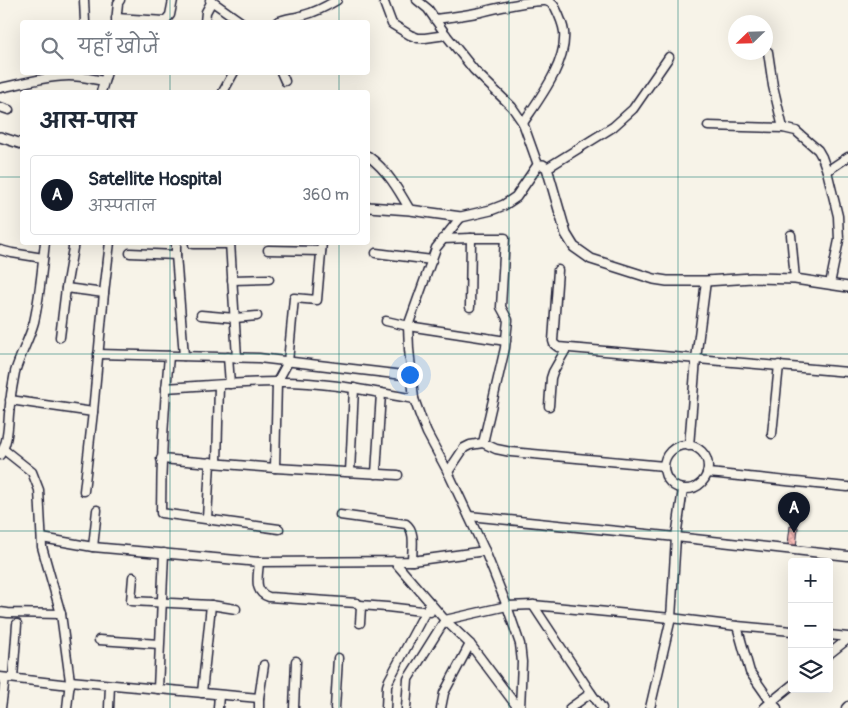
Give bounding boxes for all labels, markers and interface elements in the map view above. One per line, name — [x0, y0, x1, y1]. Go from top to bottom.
north arrow — [728, 15, 773, 60]
search box — [20, 20, 370, 75]
icon: search — [38, 34, 66, 62]
text: यहाँ खोजें — [78, 35, 159, 59]
text: आस-पास — [40, 108, 136, 135]
text: Satellite Hospital — [88, 167, 222, 191]
text: A — [52, 185, 62, 205]
text: 360 m — [302, 185, 349, 205]
text: अस्पताल — [88, 196, 156, 216]
your location — [397, 362, 423, 388]
pin: A — [778, 492, 810, 533]
map controls — [788, 558, 833, 693]
button: + — [788, 558, 833, 603]
button: − — [788, 603, 833, 648]
button: layers — [788, 648, 833, 693]

